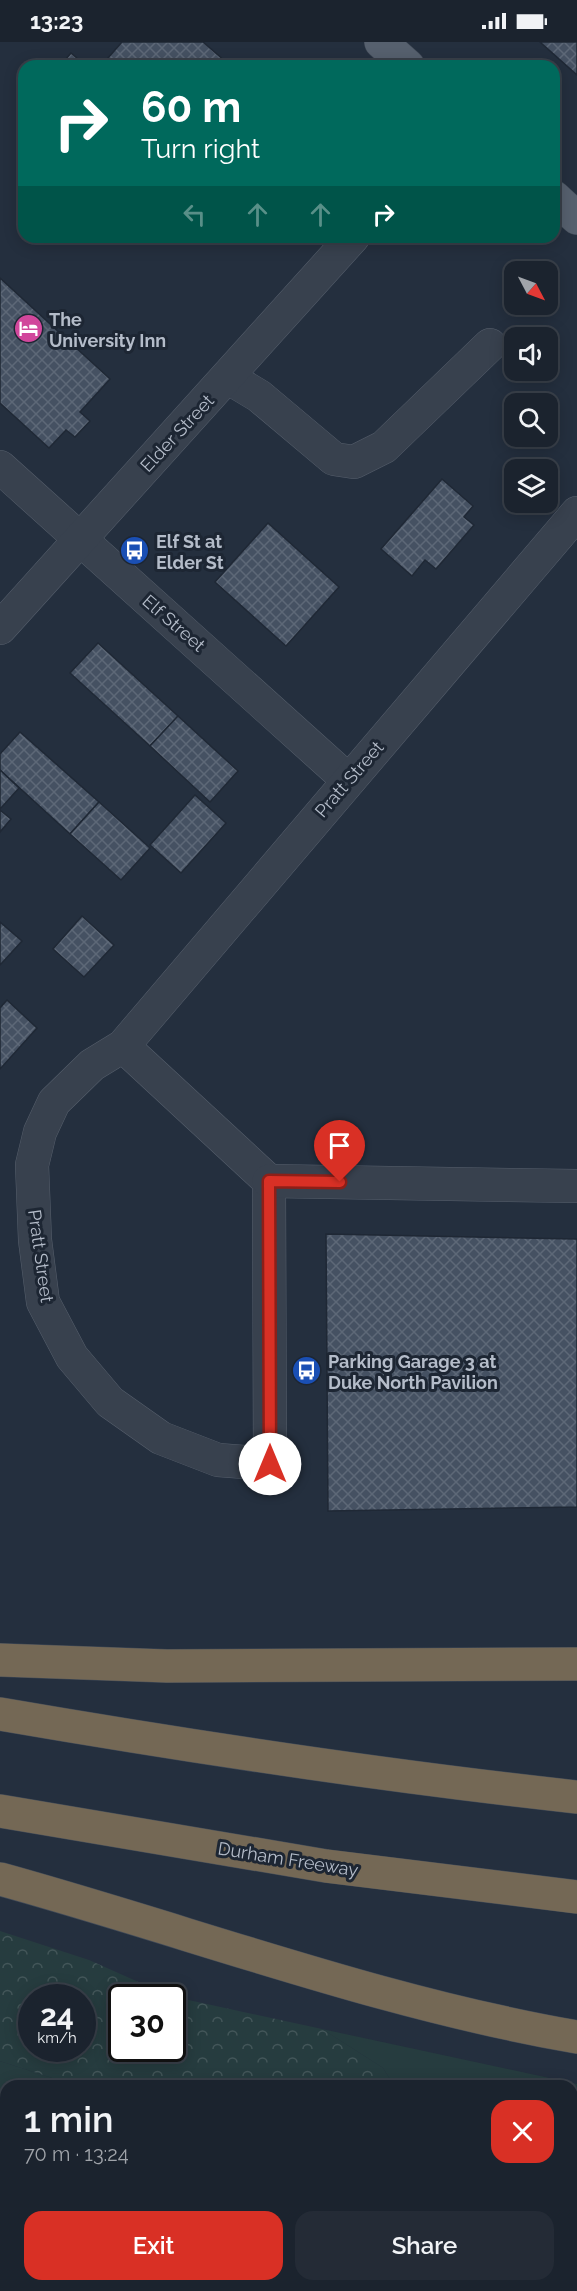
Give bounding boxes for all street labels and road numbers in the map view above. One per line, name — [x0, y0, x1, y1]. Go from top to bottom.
street label: Elder Street — [136, 390, 218, 476]
street label: Elf Street — [138, 590, 210, 656]
street label: Pratt Street — [310, 737, 388, 821]
street label: Pratt Street — [24, 1208, 58, 1304]
street label: Durham Freeway — [216, 1838, 360, 1881]

